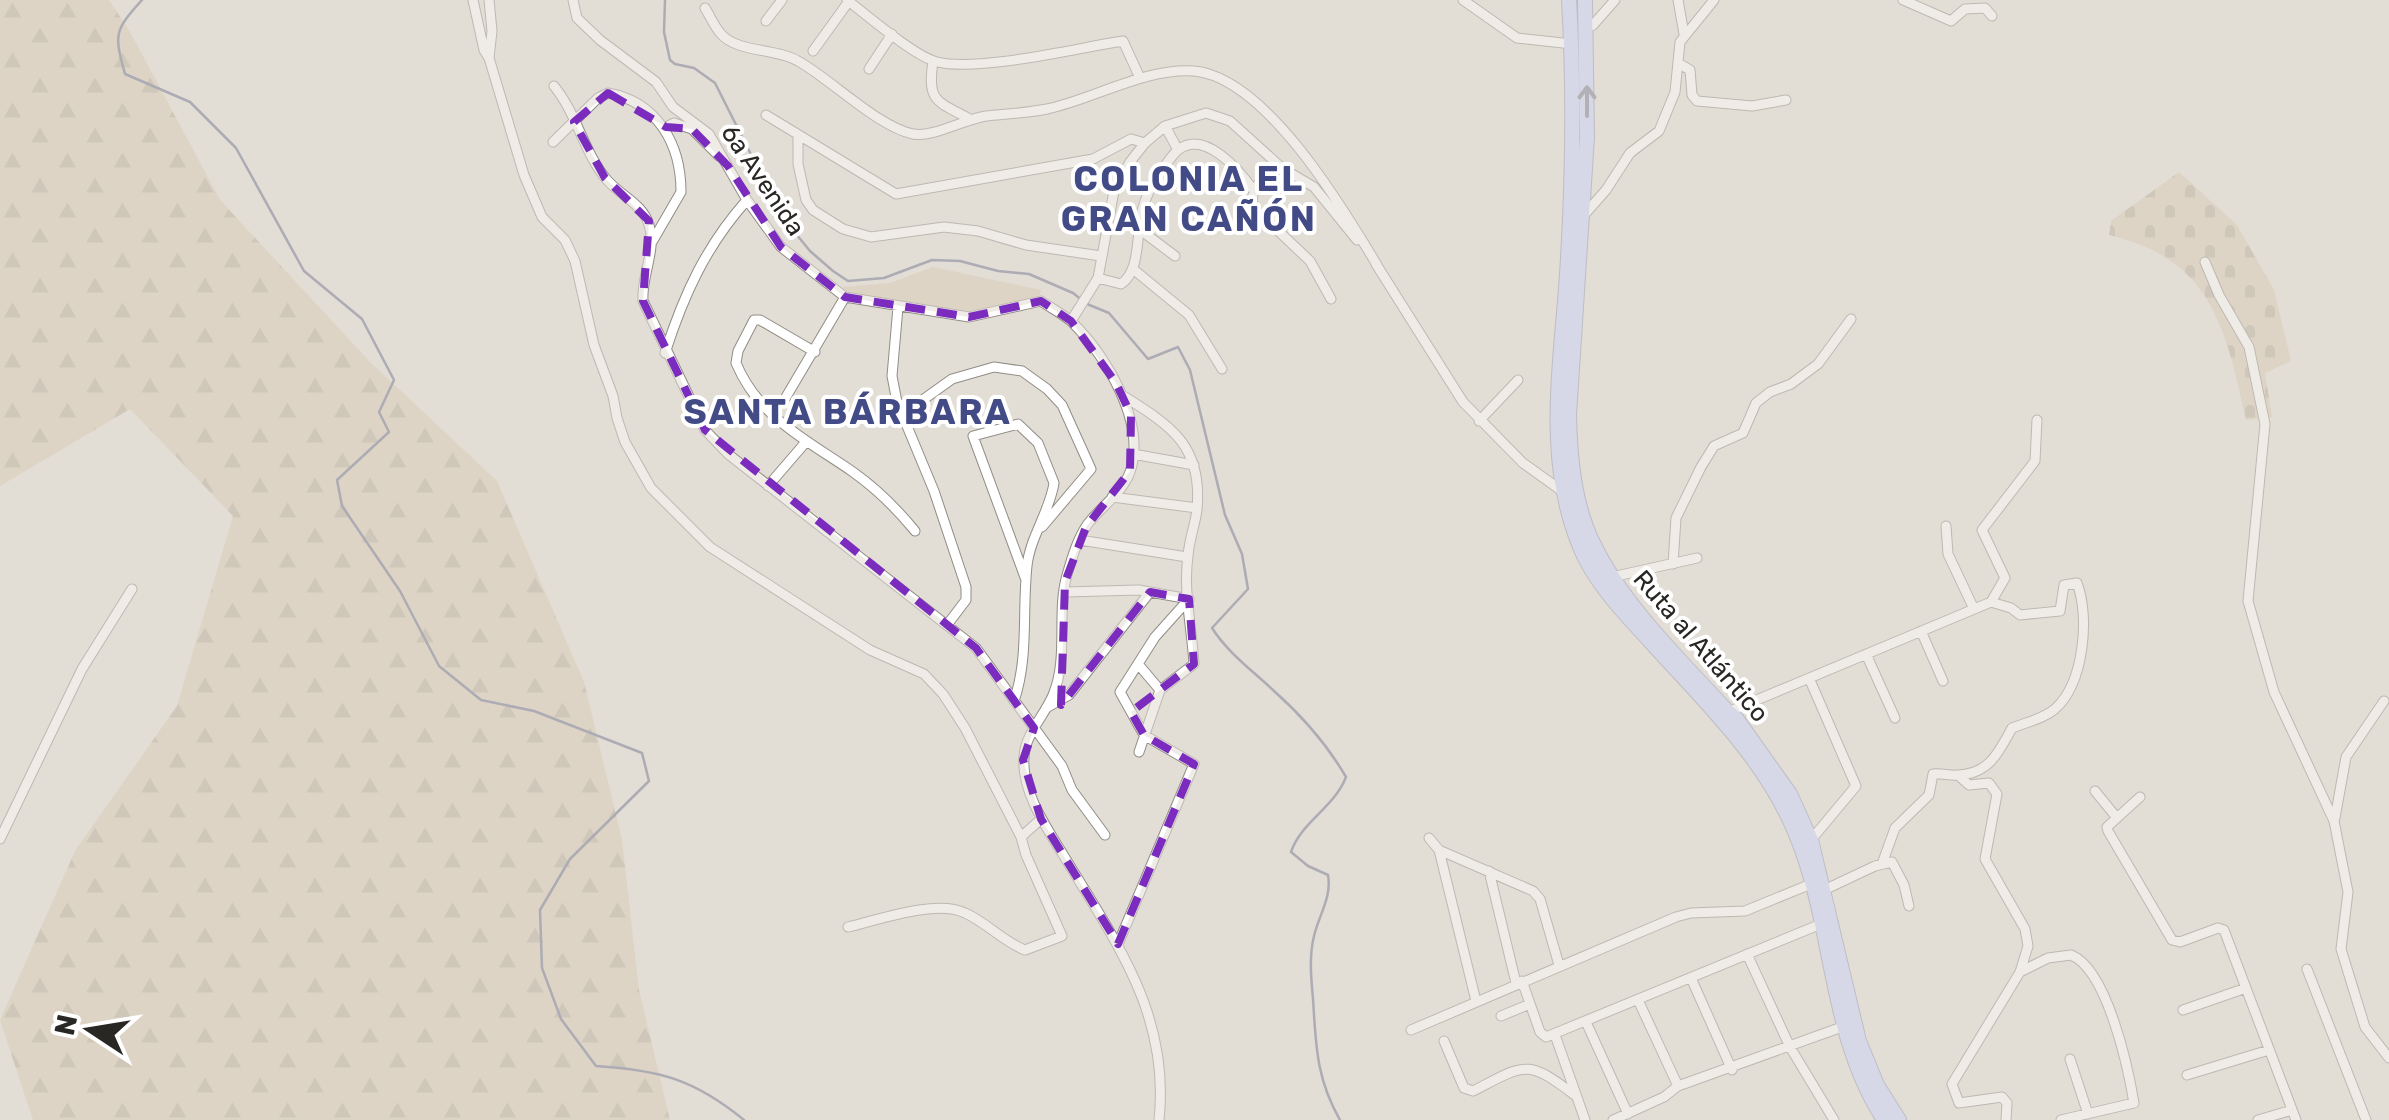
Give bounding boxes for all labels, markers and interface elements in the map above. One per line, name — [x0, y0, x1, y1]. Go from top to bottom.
one-way arrow — [1578, 86, 1596, 118]
street label: 6a Avenida — [715, 119, 811, 241]
district label: COLONIA EL GRAN CAÑÓN — [1061, 158, 1317, 240]
district label: SANTA BÁRBARA — [684, 391, 1012, 433]
street label: Ruta al Atlántico — [1627, 564, 1775, 728]
north arrow — [40, 980, 140, 1080]
text: N — [48, 1012, 84, 1038]

